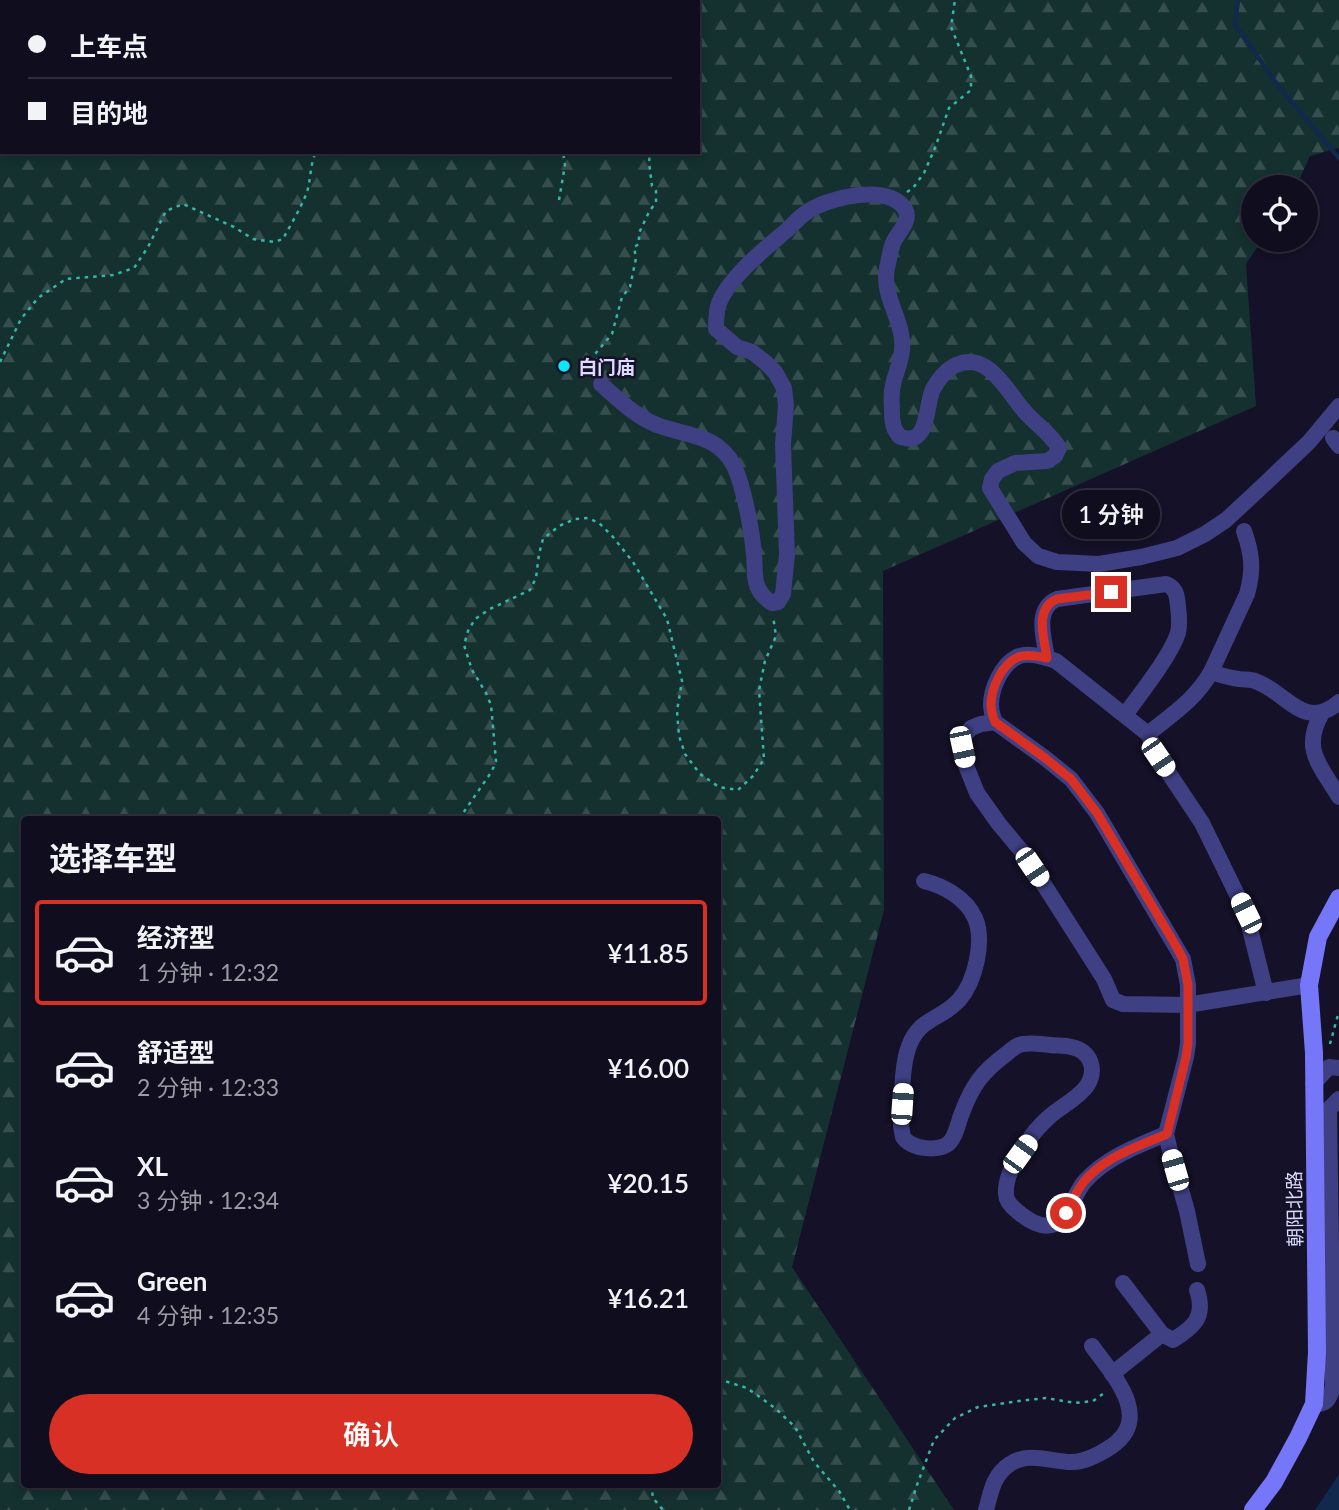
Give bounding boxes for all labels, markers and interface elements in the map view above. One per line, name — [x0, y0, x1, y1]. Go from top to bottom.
text: 上车点 — [70, 30, 148, 62]
text: 目的地 — [70, 97, 148, 129]
map controls — [1241, 175, 1318, 252]
button: locate — [1241, 175, 1318, 252]
place label: 白门庙 — [578, 355, 635, 378]
marker: 白门庙 — [556, 358, 572, 374]
callout: 1 分钟 — [1062, 490, 1160, 540]
text: 1 分钟 — [1078, 500, 1144, 528]
route end — [1095, 576, 1127, 608]
car — [948, 724, 977, 770]
car — [1138, 734, 1179, 780]
text: 选择车型 — [49, 838, 177, 877]
car — [1012, 844, 1053, 890]
car — [1228, 890, 1265, 936]
icon: car — [53, 921, 116, 984]
text: 经济型 — [137, 921, 215, 953]
text: ¥11.85 — [607, 937, 689, 969]
text: 1 分钟 · 12:32 — [137, 958, 279, 986]
icon: car — [53, 1036, 116, 1099]
text: 舒适型 — [137, 1036, 215, 1068]
text: ¥16.00 — [607, 1052, 689, 1084]
text: 2 分钟 · 12:33 — [137, 1073, 279, 1101]
car — [891, 1082, 914, 1126]
car — [1000, 1131, 1041, 1177]
car — [1160, 1147, 1191, 1193]
text: XL — [137, 1150, 168, 1182]
icon: car — [53, 1151, 116, 1214]
text: ¥20.15 — [607, 1167, 689, 1199]
street label: 朝阳北路 — [1282, 1171, 1306, 1247]
text: 3 分钟 · 12:34 — [137, 1186, 279, 1214]
route start — [1050, 1197, 1082, 1229]
text: Green — [137, 1265, 207, 1297]
icon: car — [53, 1266, 116, 1329]
text: ¥16.21 — [607, 1282, 689, 1314]
text: 4 分钟 · 12:35 — [137, 1301, 279, 1329]
button: 确认 — [49, 1394, 693, 1474]

